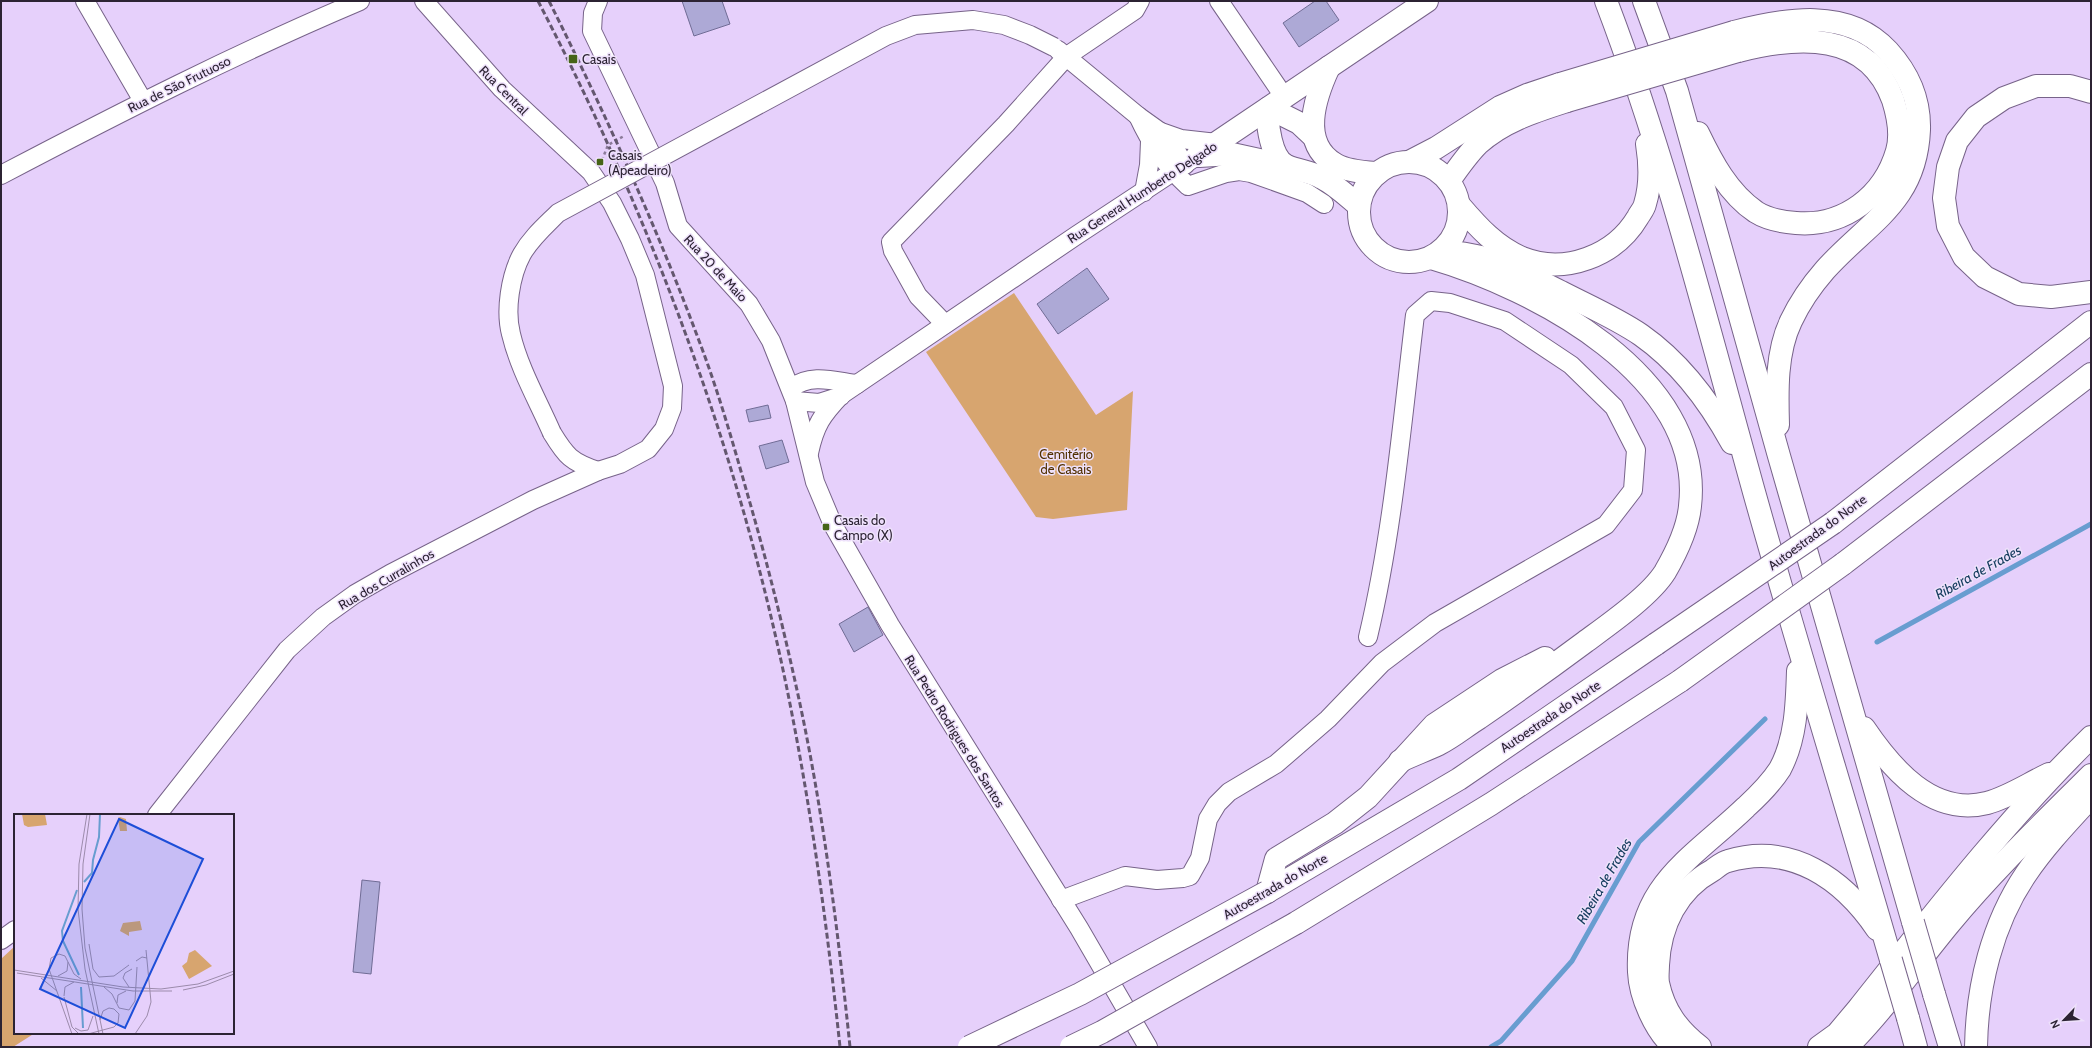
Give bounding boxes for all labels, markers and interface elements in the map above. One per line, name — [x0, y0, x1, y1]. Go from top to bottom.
place label: Casais — [582, 51, 617, 67]
street label: Rua de São Frutuoso — [125, 52, 233, 116]
marker: Casais — [567, 53, 579, 65]
street label: Rua Central — [476, 62, 532, 118]
street label: Rua General Humberto Delgado — [1064, 138, 1220, 246]
place label: Casais (Apeadeiro) — [608, 147, 672, 178]
marker: Casais (Apeadeiro) — [595, 157, 605, 167]
street label: Rua 20 de Maio — [681, 231, 751, 305]
park label: Cemitério de Casais — [1039, 446, 1093, 477]
street label: Autoestrada do Norte — [1765, 491, 1870, 573]
place label: Casais do Campo (X) — [834, 512, 893, 543]
marker: Casais do Campo (X) — [821, 522, 831, 532]
water label: Ribeira de Frades — [1932, 541, 2025, 603]
street label: Rua dos Curralinhos — [335, 545, 437, 613]
street label: Rua Pedro Rodrigues dos Santos — [901, 652, 1009, 811]
street label: Autoestrada do Norte — [1497, 676, 1604, 756]
inset map — [14, 814, 234, 1034]
water label: Ribeira de Frades — [1572, 834, 1636, 927]
street label: Autoestrada do Norte — [1220, 849, 1330, 922]
north arrow — [2044, 1000, 2084, 1040]
text: N — [2047, 1018, 2063, 1031]

